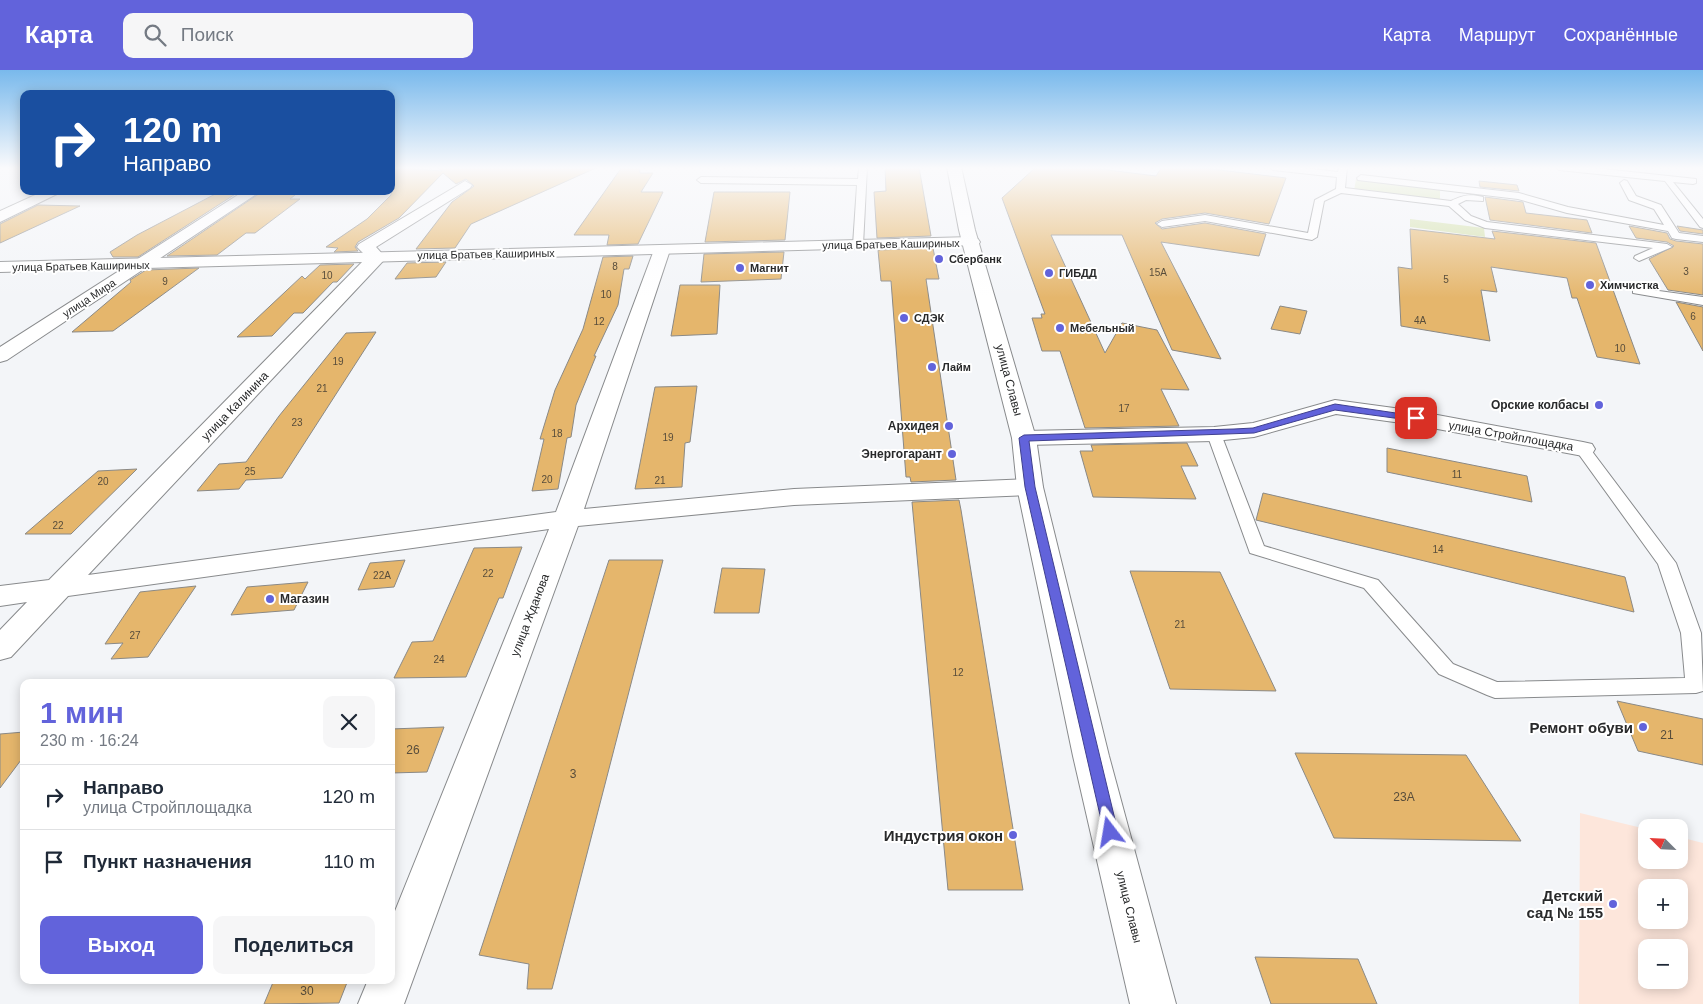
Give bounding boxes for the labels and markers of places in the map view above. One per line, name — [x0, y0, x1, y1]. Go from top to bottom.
marker: Сбербанк — [933, 253, 945, 265]
place label: Сбербанк — [949, 253, 1002, 265]
marker: Магнит — [734, 262, 746, 274]
place label: Магнит — [750, 262, 789, 274]
marker: ГИБДД — [1043, 267, 1055, 279]
place label: ГИБДД — [1059, 267, 1097, 279]
marker: Химчистка — [1584, 279, 1596, 291]
place label: Химчистка — [1600, 279, 1659, 291]
marker: СДЭК — [898, 312, 910, 324]
place label: СДЭК — [914, 312, 944, 324]
marker: Мебельный — [1054, 322, 1066, 334]
place label: Мебельный — [1070, 322, 1135, 334]
marker: Лайм — [926, 361, 938, 373]
place label: Лайм — [942, 361, 971, 373]
pin — [1395, 397, 1437, 439]
place label: Орские колбасы — [1491, 398, 1589, 412]
marker: Орские колбасы — [1593, 399, 1605, 411]
place label: Архидея — [888, 419, 939, 433]
marker: Архидея — [943, 420, 955, 432]
place label: Энергогарант — [861, 447, 942, 461]
marker: Энергогарант — [946, 448, 958, 460]
place label: Магазин — [280, 592, 329, 606]
marker: Магазин — [264, 593, 276, 605]
place label: Ремонт обуви — [1530, 719, 1633, 736]
marker: Ремонт обуви — [1637, 721, 1649, 733]
place label: Индустрия окон — [884, 827, 1003, 844]
marker: Индустрия окон — [1007, 829, 1019, 841]
place label: Детский сад № 155 — [1527, 887, 1603, 921]
marker: Детский сад № 155 — [1607, 898, 1619, 910]

